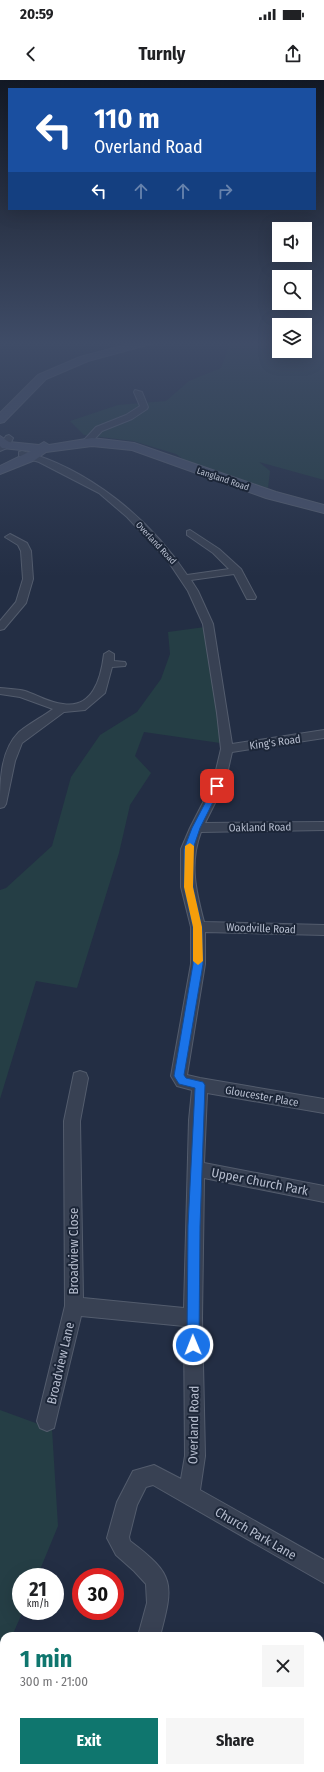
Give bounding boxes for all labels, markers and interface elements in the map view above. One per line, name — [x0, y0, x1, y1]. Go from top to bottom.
text: 20:59 — [20, 5, 54, 23]
icon: back — [20, 43, 42, 65]
text: Turnly — [139, 43, 185, 65]
icon: share — [282, 43, 304, 65]
text: 110 m — [94, 102, 160, 135]
icon: left — [28, 104, 80, 156]
text: Overland Road — [94, 136, 203, 158]
icon: left — [88, 180, 110, 202]
icon: ahead — [130, 180, 152, 202]
icon: ahead — [172, 180, 194, 202]
icon: right — [214, 180, 236, 202]
map controls — [272, 222, 312, 358]
button: sound — [272, 222, 312, 262]
button: search — [272, 270, 312, 310]
button: layers — [272, 318, 312, 358]
street label: Langland Road — [196, 465, 251, 493]
street label: Overland Road — [134, 520, 178, 566]
street label: King's Road — [249, 732, 302, 753]
pin — [200, 769, 234, 803]
icon: arrive — [206, 775, 228, 797]
street label: Oakland Road — [229, 820, 291, 835]
street label: Woodville Road — [226, 921, 296, 936]
street label: Gloucester Place — [224, 1084, 300, 1109]
street label: Upper Church Park — [210, 1165, 311, 1198]
street label: Broadview Close — [66, 1207, 81, 1295]
street label: Broadview Lane — [44, 1321, 77, 1406]
position arrow — [172, 1324, 214, 1366]
street label: Overland Road — [185, 1386, 202, 1464]
street label: Church Park Lane — [212, 1504, 299, 1563]
speed limit sign: 30 — [72, 1568, 124, 1620]
text: 21 — [29, 1577, 47, 1601]
text: km/h — [27, 1598, 49, 1610]
text: 1 min — [20, 1645, 72, 1673]
button: close — [262, 1645, 304, 1687]
text: 300 m · 21:00 — [20, 1674, 88, 1689]
button: Exit — [20, 1718, 158, 1764]
button: Share — [166, 1718, 304, 1764]

